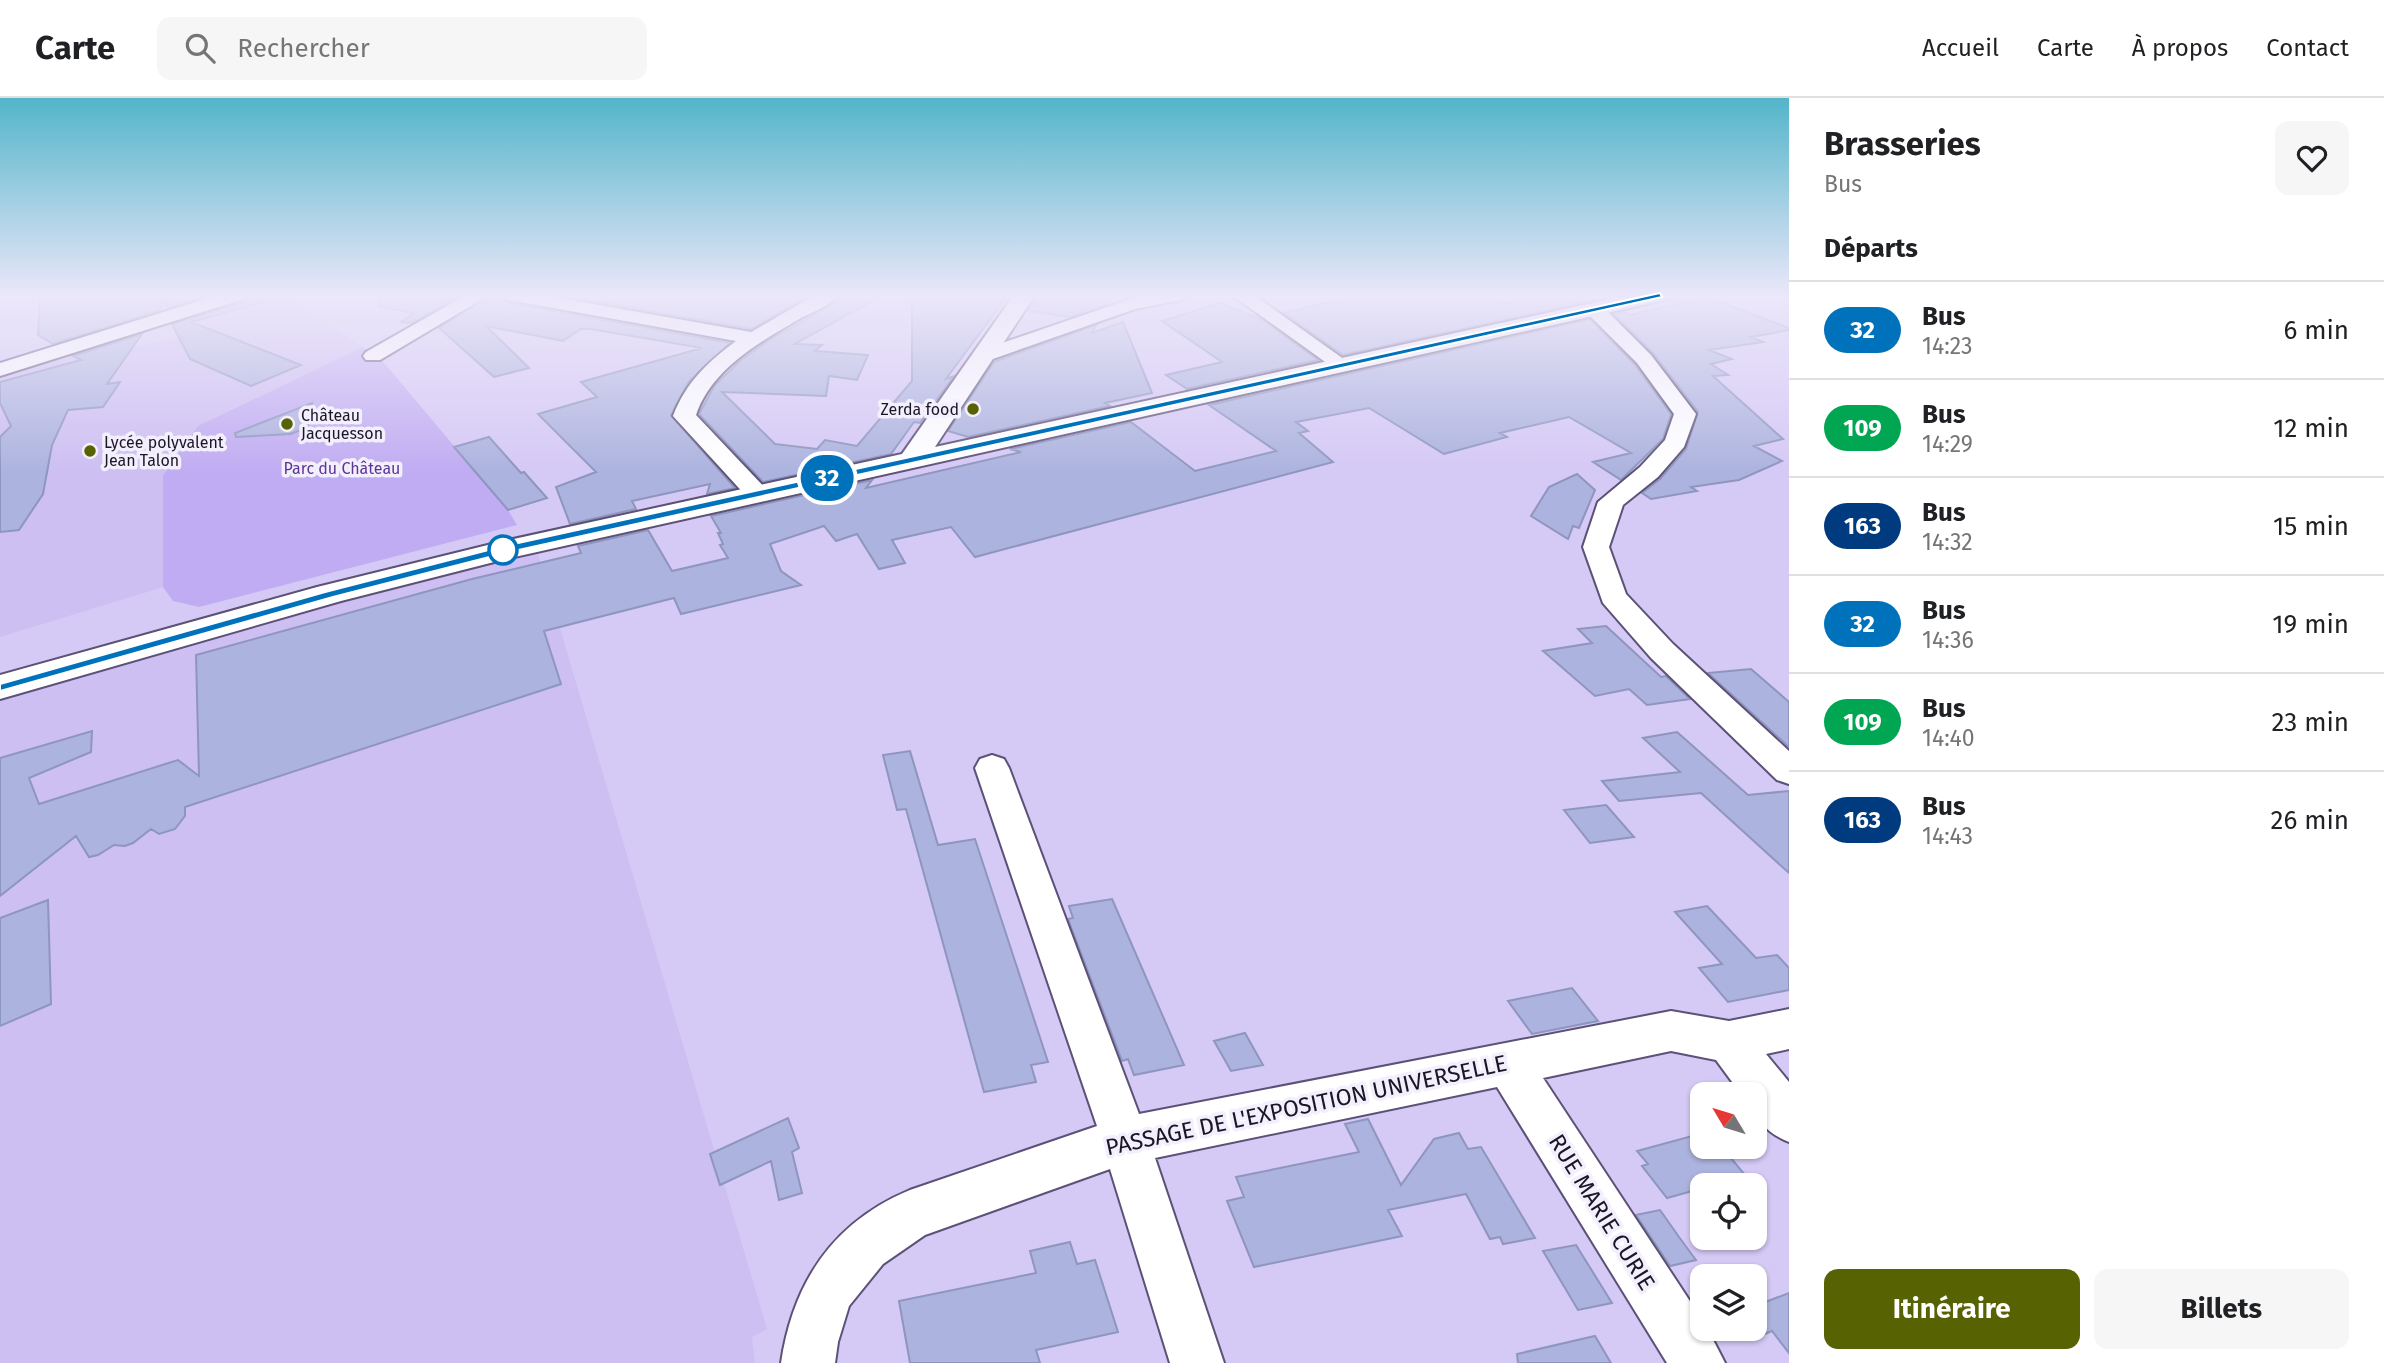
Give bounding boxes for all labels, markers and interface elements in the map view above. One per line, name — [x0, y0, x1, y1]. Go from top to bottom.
search box — [157, 17, 647, 80]
text: Carte — [35, 28, 115, 68]
icon: search — [181, 29, 219, 67]
text: Rechercher — [237, 33, 370, 64]
text: Accueil — [1922, 34, 1999, 62]
text: Carte — [2037, 34, 2094, 62]
text: À propos — [2132, 34, 2228, 62]
text: Contact — [2266, 34, 2349, 62]
button: heart — [2275, 121, 2349, 195]
text: Brasseries — [1824, 124, 1981, 164]
text: Bus — [1824, 170, 1862, 198]
text: Départs — [1824, 233, 1918, 264]
text: Bus — [1922, 301, 1965, 332]
text: 6 min — [2283, 315, 2349, 346]
text: 32 — [1850, 316, 1875, 344]
text: 14:23 — [1922, 332, 1972, 360]
text: Bus — [1922, 399, 1965, 430]
place label: Zerda food — [881, 400, 959, 419]
marker: Zerda food — [965, 401, 981, 417]
place label: Château Jacquesson — [301, 406, 383, 443]
text: 12 min — [2273, 413, 2349, 444]
text: 109 — [1843, 414, 1882, 442]
marker: Château Jacquesson — [279, 416, 295, 432]
text: 14:29 — [1922, 430, 1973, 458]
place label: Lycée polyvalent Jean Talon — [104, 433, 224, 470]
marker: Lycée polyvalent Jean Talon — [82, 443, 98, 459]
line badge: 32 — [796, 455, 858, 501]
park label: Parc du Château — [284, 459, 400, 478]
text: 32 — [815, 464, 839, 492]
text: Bus — [1922, 497, 1965, 528]
text: 15 min — [2273, 511, 2349, 542]
text: 163 — [1844, 512, 1881, 540]
text: 14:32 — [1922, 528, 1973, 556]
unlabelled marker — [488, 535, 518, 565]
text: Bus — [1922, 595, 1965, 626]
text: 19 min — [2272, 609, 2349, 640]
text: 32 — [1850, 610, 1875, 638]
text: 14:36 — [1922, 626, 1974, 654]
text: Bus — [1922, 693, 1965, 724]
text: 23 min — [2272, 707, 2349, 738]
text: 109 — [1843, 708, 1882, 736]
text: 14:40 — [1922, 724, 1975, 752]
text: Bus — [1922, 791, 1965, 822]
text: 26 min — [2271, 805, 2349, 836]
text: 163 — [1844, 806, 1881, 834]
text: 14:43 — [1922, 822, 1973, 850]
street label: PASSAGE DE L'EXPOSITION UNIVERSELLE — [1103, 1049, 1509, 1161]
north arrow — [1690, 1082, 1768, 1158]
map controls — [1690, 1082, 1767, 1341]
street label: RUE MARIE CURIE — [1543, 1129, 1661, 1295]
button: locate — [1690, 1173, 1767, 1250]
button: layers — [1690, 1264, 1767, 1341]
button: Itinéraire — [1824, 1269, 2080, 1349]
button: Billets — [2094, 1269, 2349, 1349]

